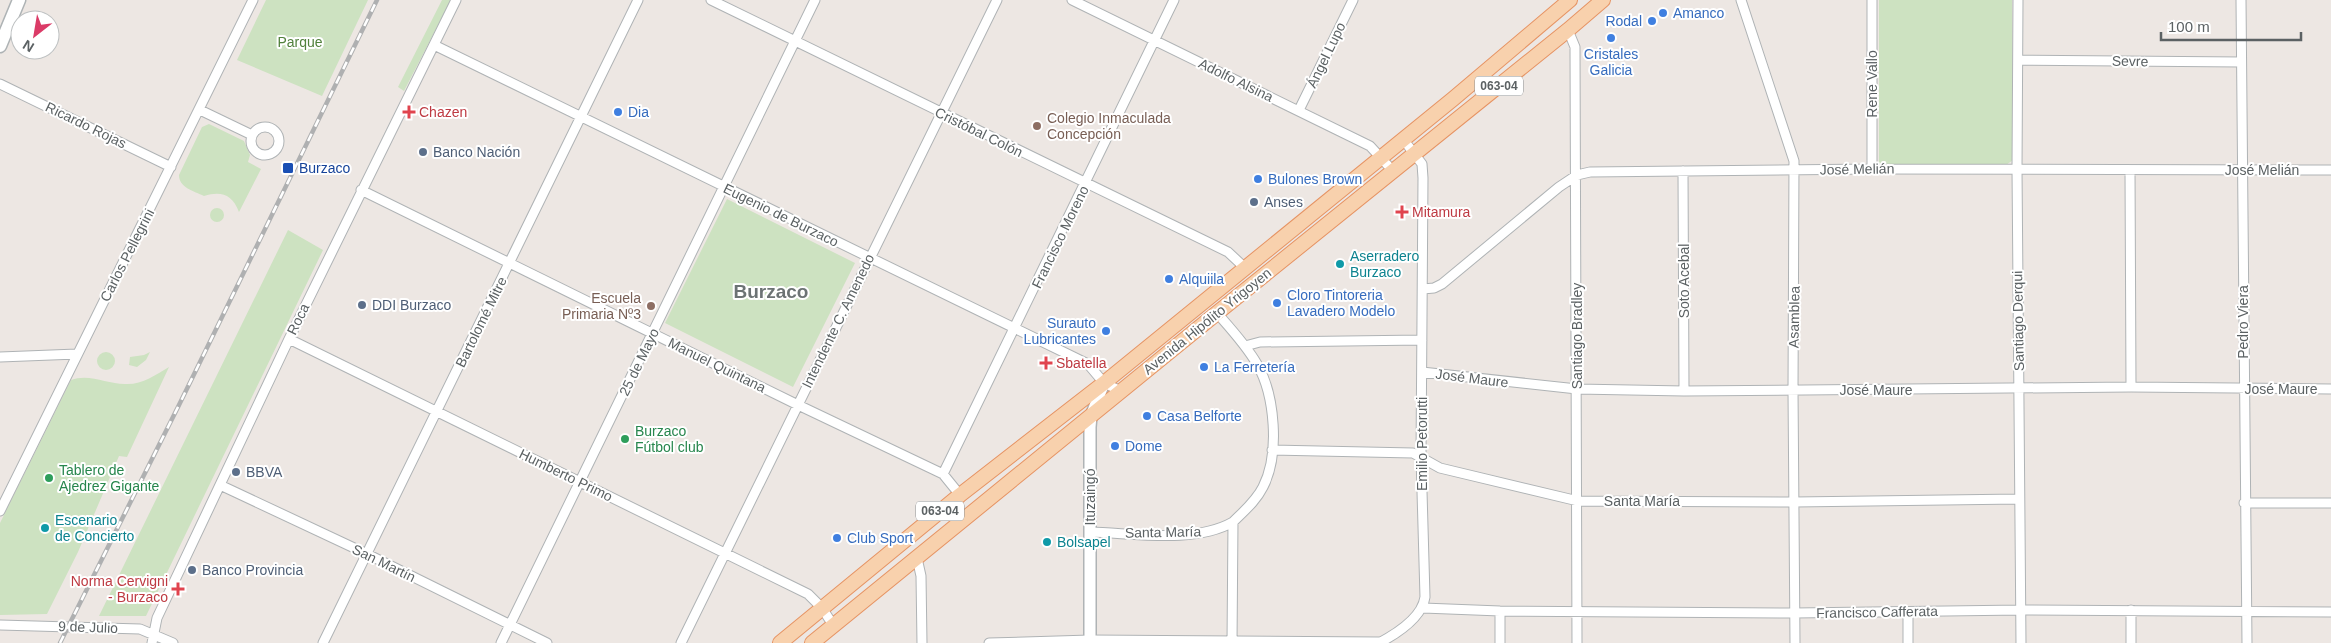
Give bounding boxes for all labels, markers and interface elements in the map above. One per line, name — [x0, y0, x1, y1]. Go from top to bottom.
place label: Amanco — [1673, 5, 1725, 21]
marker: Amanco — [1657, 7, 1669, 19]
north arrow — [10, 10, 60, 60]
scale bar — [2161, 10, 2301, 42]
place label: Rodal — [1605, 13, 1642, 29]
marker: Rodal — [1646, 15, 1658, 27]
text: 100 m — [2168, 18, 2210, 35]
street label: Ángel Lupo — [1303, 19, 1349, 90]
marker: Cristales Galicia — [1605, 32, 1617, 44]
park label: Parque — [277, 34, 323, 50]
text: N — [20, 37, 37, 56]
place label: Cristales Galicia — [1584, 46, 1638, 78]
street label: Rene Vallo — [1864, 50, 1880, 118]
street label: Sevre — [2112, 53, 2149, 69]
street label: Adolfo Alsina — [1196, 55, 1276, 105]
road number: 063-04 — [1475, 76, 1523, 95]
street label: Ricardo Rojas — [43, 99, 129, 151]
place label: Chazen — [419, 104, 467, 120]
place label: Dia — [628, 104, 649, 120]
street label: Cristóbal Colón — [932, 104, 1026, 160]
marker: Chazen — [403, 106, 415, 118]
marker: Dia — [612, 106, 624, 118]
place label: Colegio Inmaculada Concepción — [1047, 110, 1171, 142]
marker: Colegio Inmaculada Concepción — [1031, 120, 1043, 132]
place label: Banco Nación — [433, 144, 520, 160]
marker: Banco Nación — [417, 146, 429, 158]
place label: Burzaco — [299, 160, 351, 176]
street label: José Melián — [1820, 160, 1894, 178]
marker: Burzaco — [281, 161, 295, 175]
street label: José Melián — [2225, 162, 2299, 178]
place label: Bulones Brown — [1268, 171, 1362, 187]
marker: Bulones Brown — [1252, 173, 1264, 185]
street label: Eugenio de Burzaco — [721, 180, 841, 250]
street label: Francisco Moreno — [1028, 183, 1092, 291]
place label: Anses — [1264, 194, 1303, 210]
marker: Anses — [1248, 196, 1260, 208]
place label: Mitamura — [1412, 204, 1471, 220]
street label: Carlos Pellegrini — [97, 206, 157, 304]
marker: Mitamura — [1396, 206, 1408, 218]
street label: Soto Acebal — [1676, 244, 1692, 318]
place label: Aserradero Burzaco — [1350, 248, 1419, 280]
street label: Intendente C. Amenedo — [799, 251, 878, 391]
marker: Aserradero Burzaco — [1334, 258, 1346, 270]
street label: Avenida Hipólito Yrigoyen — [1140, 264, 1274, 378]
place label: Alquiila — [1179, 271, 1224, 287]
street label: Santiago Derqui — [2009, 271, 2027, 371]
marker: Alquiila — [1163, 273, 1175, 285]
street label: Bartolomé Mitre — [452, 274, 510, 370]
district label: Burzaco — [734, 281, 808, 302]
street label: Santiago Bradley — [1569, 283, 1585, 389]
street label: Pedro Viera — [2235, 285, 2251, 359]
street label: Asamblea — [1785, 286, 1803, 348]
place label: Cloro Tintoreria Lavadero Modelo — [1287, 287, 1395, 319]
place label: Escuela Primaria Nº3 — [562, 290, 641, 322]
place label: DDI Burzaco — [372, 297, 452, 313]
marker: Cloro Tintoreria Lavadero Modelo — [1271, 297, 1283, 309]
marker: DDI Burzaco — [356, 299, 368, 311]
marker: Escuela Primaria Nº3 — [645, 300, 657, 312]
street label: Roca — [284, 301, 312, 337]
place label: Surauto Lubricantes — [1024, 315, 1096, 347]
street label: 25 de Mayo — [616, 325, 662, 398]
marker: Surauto Lubricantes — [1100, 325, 1112, 337]
street label: Manuel Quintana — [666, 334, 769, 396]
place label: Sbatella — [1056, 355, 1107, 371]
marker: Sbatella — [1040, 357, 1052, 369]
place label: La Ferretería — [1214, 359, 1295, 375]
marker: La Ferretería — [1198, 361, 1210, 373]
street label: José Maure — [1435, 366, 1509, 390]
street label: José Maure — [2244, 381, 2318, 397]
street label: José Maure — [1839, 382, 1913, 398]
street label: Emilio Petorutti — [1414, 397, 1430, 491]
place label: Casa Belforte — [1157, 408, 1242, 424]
marker: Casa Belforte — [1141, 410, 1153, 422]
place label: Burzaco Fútbol club — [635, 423, 704, 455]
marker: Burzaco Fútbol club — [619, 433, 631, 445]
place label: Dome — [1125, 438, 1163, 454]
marker: Dome — [1109, 440, 1121, 452]
street label: Humberto Primo — [517, 445, 615, 505]
place label: Tablero de Ajedrez Gigante — [59, 462, 160, 494]
place label: BBVA — [246, 464, 283, 480]
marker: BBVA — [230, 466, 242, 478]
street label: Ituzaingó — [1082, 468, 1098, 525]
marker: Tablero de Ajedrez Gigante — [43, 472, 55, 484]
street label: Santa María — [1604, 493, 1680, 509]
road number: 063-04 — [916, 502, 964, 520]
place label: Escenario de Concierto — [55, 512, 135, 544]
marker: Escenario de Concierto — [39, 522, 51, 534]
street label: Santa María — [1125, 523, 1201, 541]
place label: Club Sport — [847, 530, 913, 546]
marker: Club Sport — [831, 532, 843, 544]
place label: Bolsapel — [1057, 534, 1111, 550]
marker: Bolsapel — [1041, 536, 1053, 548]
street label: San Martín — [350, 541, 418, 585]
place label: Banco Provincia — [202, 562, 303, 578]
marker: Banco Provincia — [186, 564, 198, 576]
place label: Norma Cervigni - Burzaco — [71, 573, 168, 605]
marker: Norma Cervigni - Burzaco — [172, 583, 184, 595]
street label: Francisco Cafferata — [1816, 603, 1938, 621]
street label: 9 de Julio — [58, 618, 118, 636]

